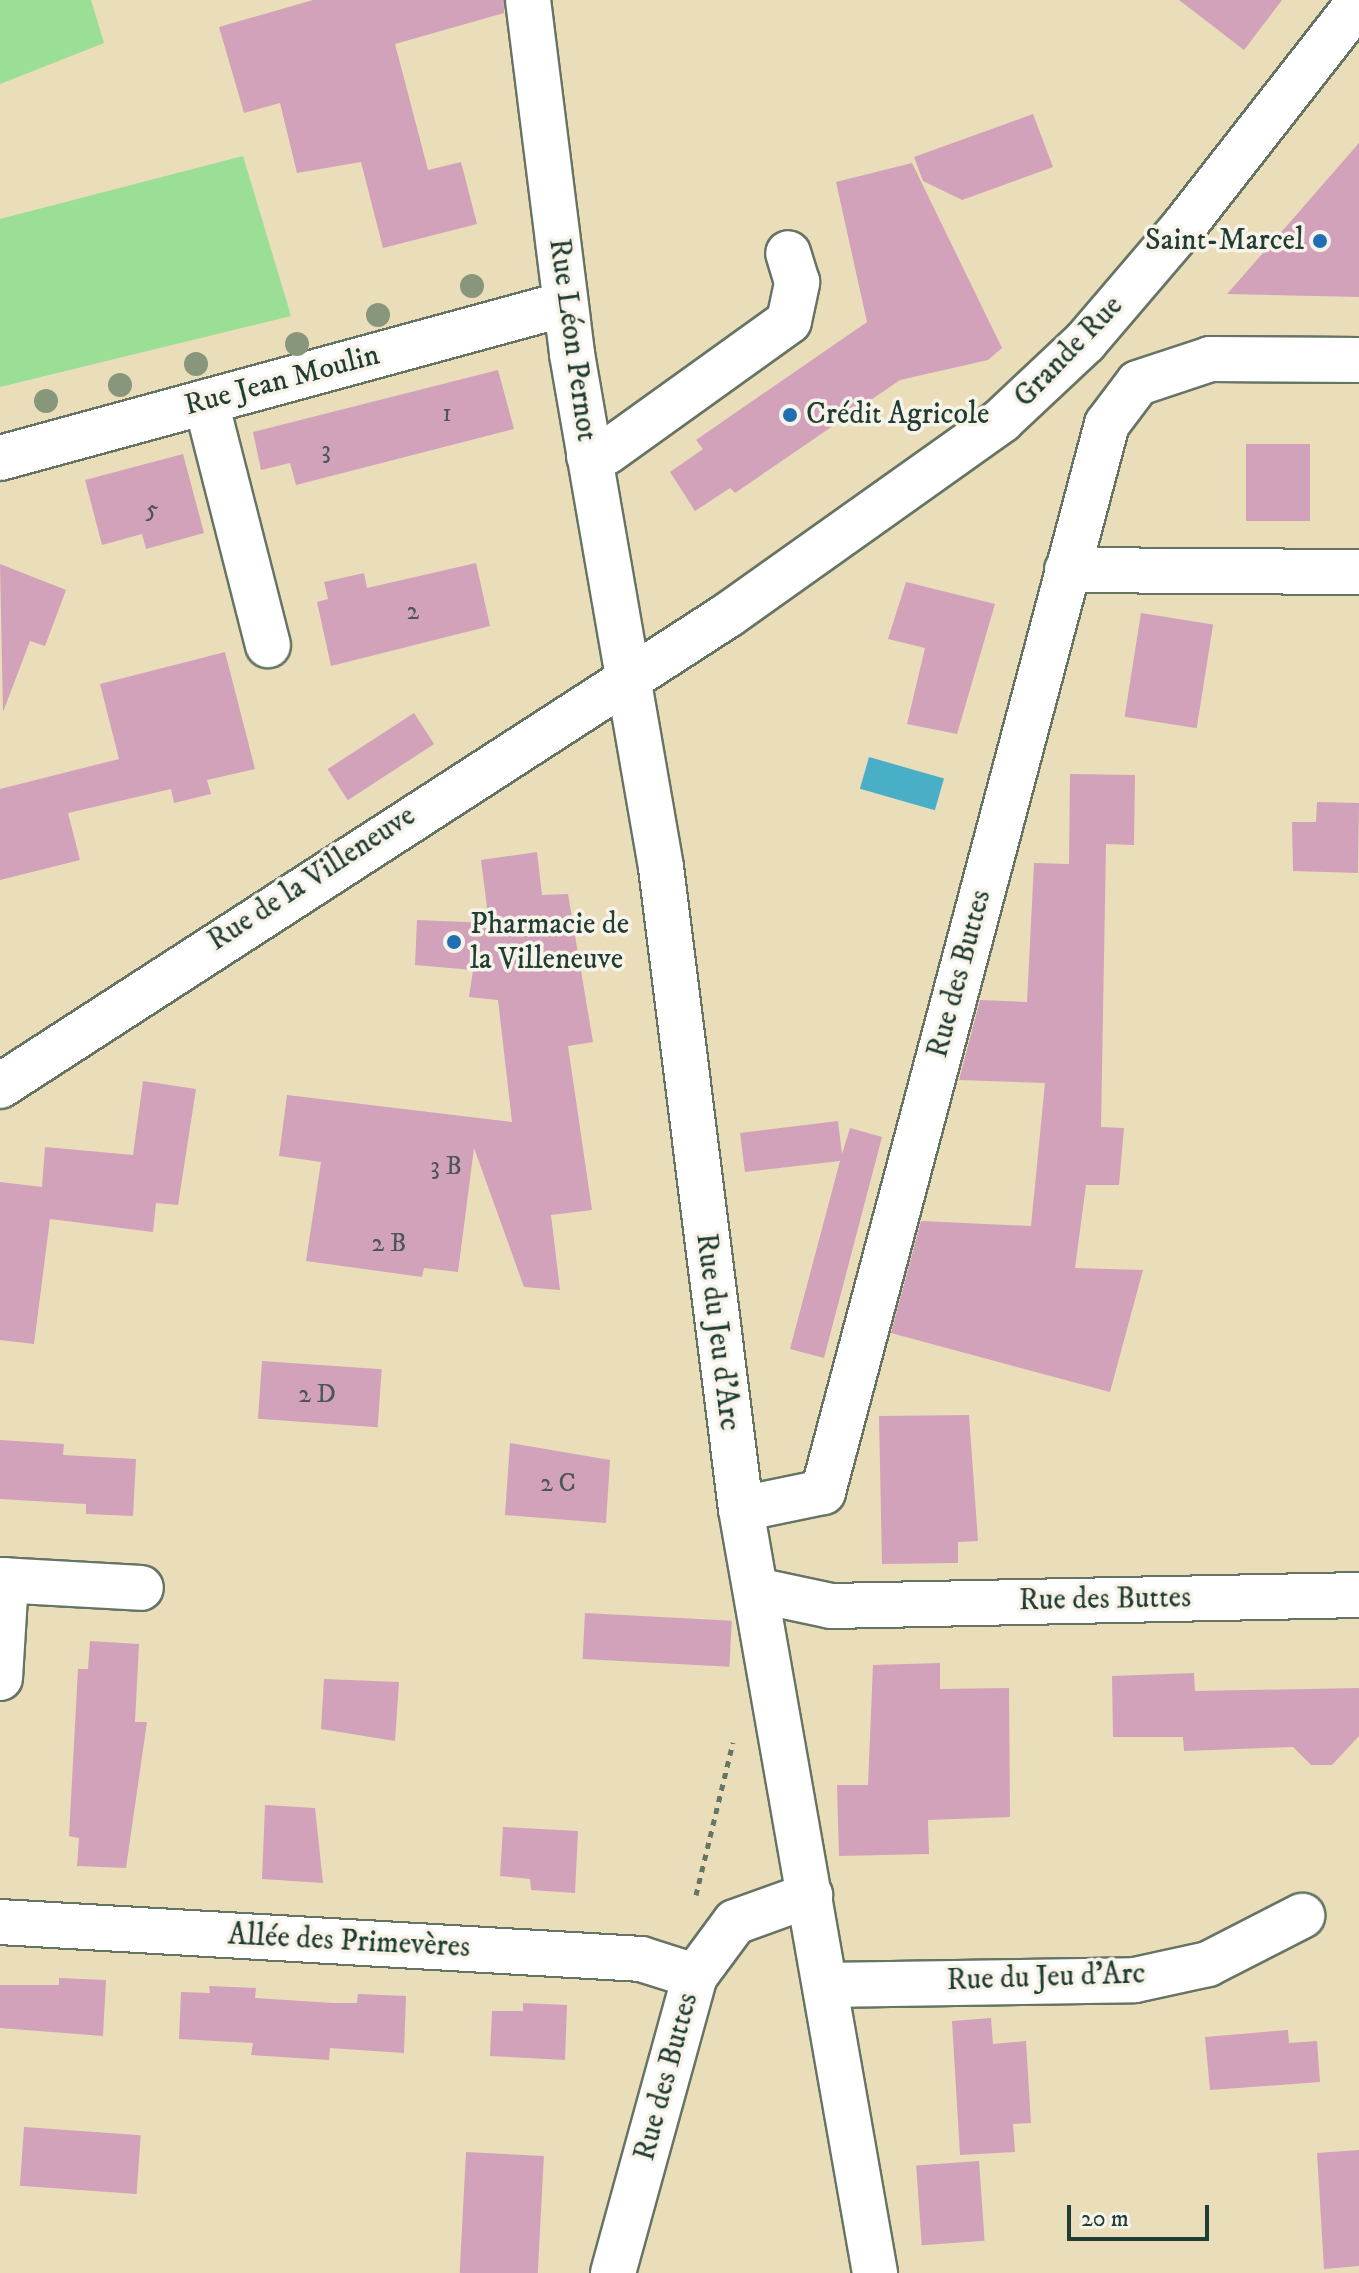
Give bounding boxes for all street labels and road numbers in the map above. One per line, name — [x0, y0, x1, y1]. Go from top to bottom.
street label: Rue Léon Pernot — [540, 236, 604, 444]
street label: Grande Rue — [1007, 289, 1131, 415]
street label: Rue Jean Moulin — [181, 338, 383, 424]
street label: Rue de la Villeneuve — [201, 799, 423, 959]
street label: Rue des Buttes — [920, 886, 1000, 1062]
street label: Rue du Jeu d'Arc — [687, 1231, 747, 1433]
street label: Rue des Buttes — [1019, 1580, 1191, 1620]
street label: Allée des Primevères — [227, 1918, 471, 1966]
street label: Rue du Jeu d'Arc — [946, 1957, 1146, 1999]
street label: Rue des Buttes — [627, 1989, 707, 2165]

